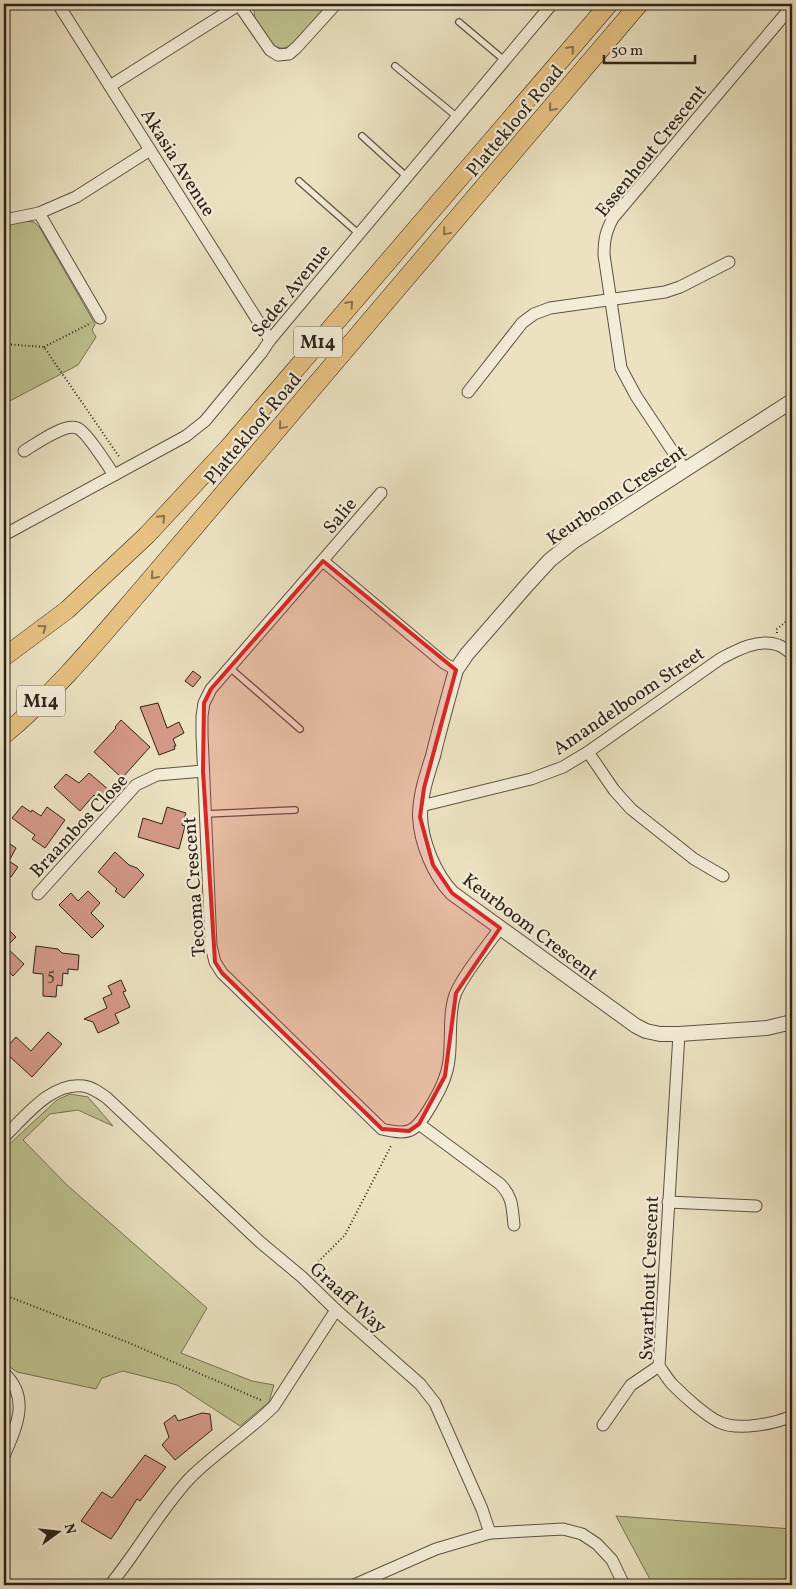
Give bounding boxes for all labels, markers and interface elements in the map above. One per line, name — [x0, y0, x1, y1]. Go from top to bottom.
scale bar — [604, 32, 695, 64]
text: 50 m — [611, 41, 643, 62]
one-way arrow — [565, 45, 574, 54]
street label: Plattekloof Road — [461, 60, 570, 183]
street label: Essenhout Crescent — [590, 79, 713, 223]
one-way arrow — [549, 102, 557, 111]
street label: Akasia Avenue — [134, 104, 221, 222]
one-way arrow — [443, 226, 452, 235]
street label: Seder Avenue — [246, 239, 337, 343]
one-way arrow — [345, 301, 354, 310]
road number: M14 — [294, 327, 342, 358]
street label: Plattekloof Road — [199, 368, 308, 491]
one-way arrow — [278, 420, 287, 429]
street label: Keurboom Crescent — [542, 439, 693, 552]
street label: Salie — [318, 492, 363, 540]
one-way arrow — [156, 515, 165, 524]
one-way arrow — [151, 570, 159, 579]
one-way arrow — [37, 625, 47, 634]
street label: Amandelboom Street — [548, 641, 710, 762]
road number: M14 — [17, 686, 65, 716]
street label: Braambos Close — [24, 769, 134, 884]
street label: Tecoma Crescent — [177, 816, 213, 958]
street label: Keurboom Crescent — [456, 868, 603, 988]
house number: 5 — [47, 965, 55, 987]
street label: Swarthout Crescent — [634, 1195, 666, 1361]
street label: Graaff Way — [304, 1257, 392, 1340]
north arrow — [32, 1506, 82, 1556]
text: N — [59, 1522, 80, 1536]

